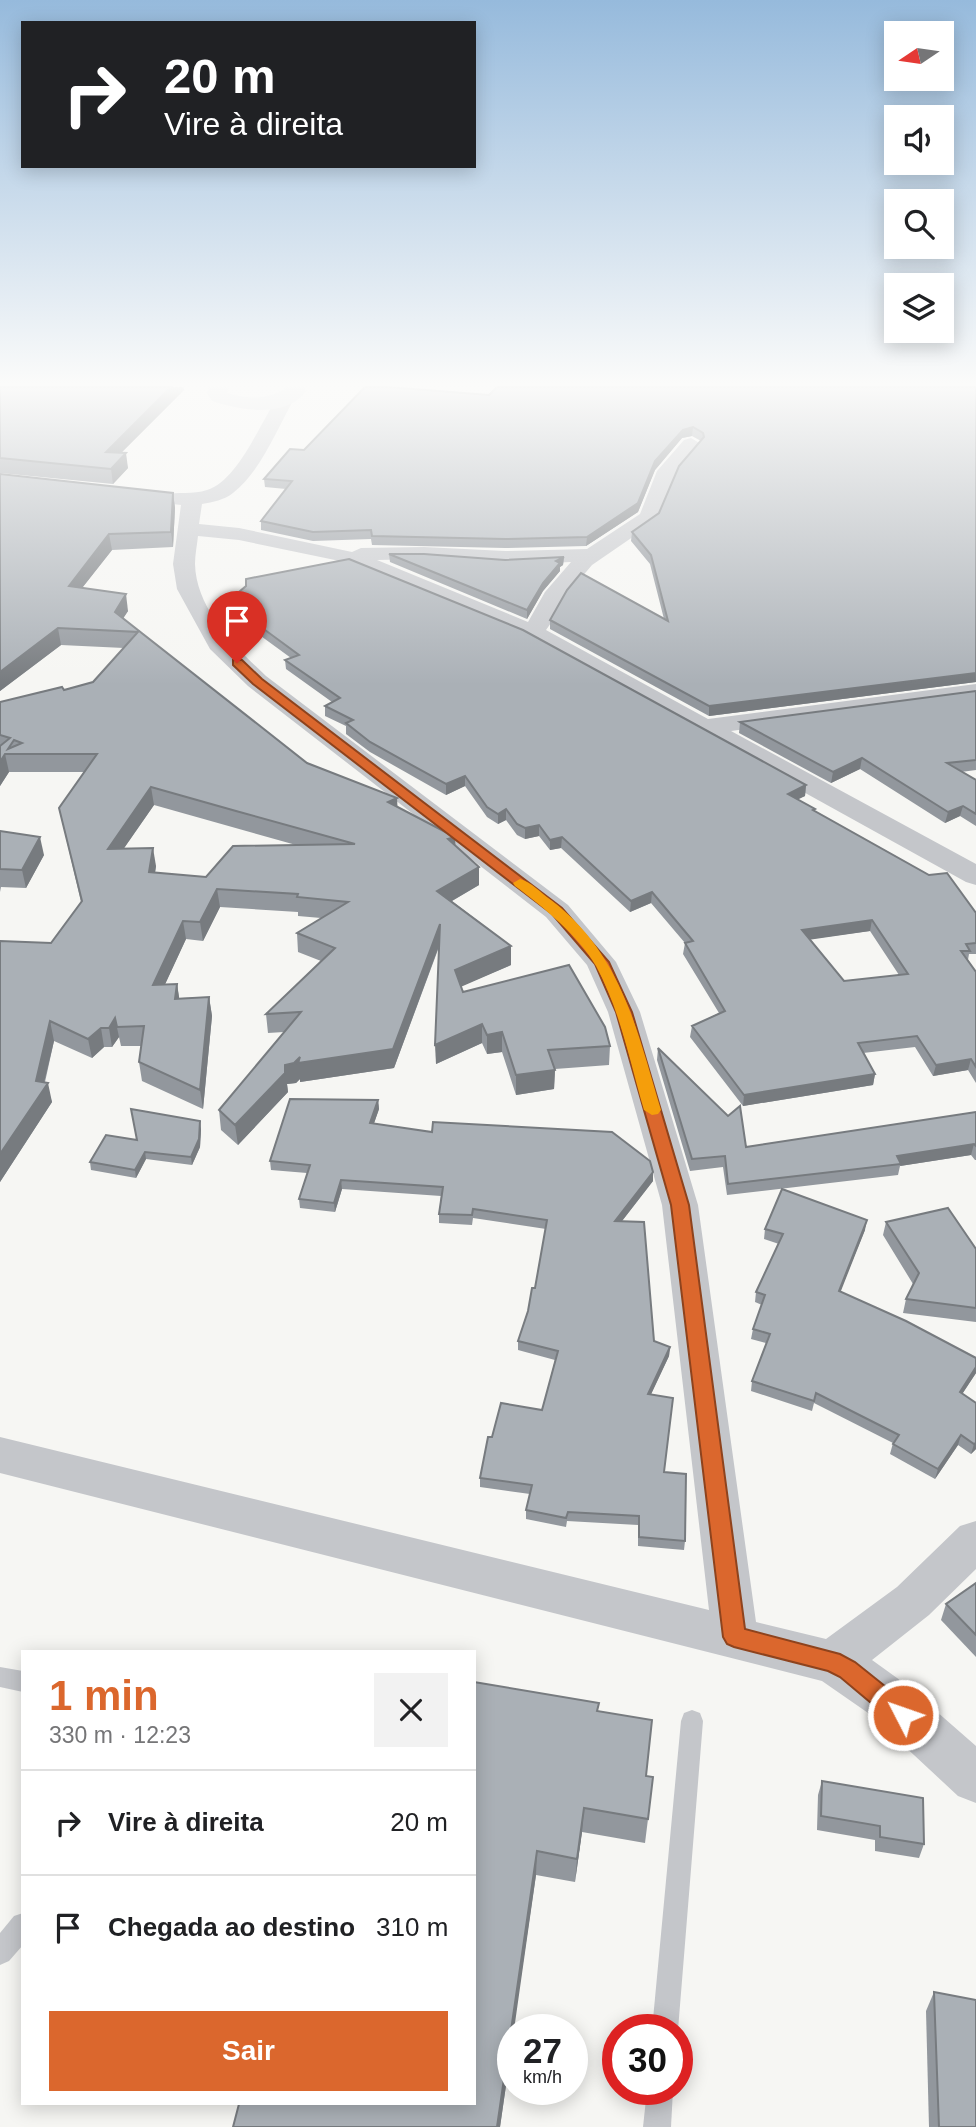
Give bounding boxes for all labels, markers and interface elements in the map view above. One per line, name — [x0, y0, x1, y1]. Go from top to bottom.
north arrow — [884, 21, 954, 91]
map controls — [884, 21, 954, 343]
icon: right — [49, 49, 140, 140]
text: 20 m — [164, 49, 276, 103]
button: sound — [884, 105, 954, 175]
text: Vire à direita — [164, 106, 343, 142]
button: search — [884, 189, 954, 259]
button: layers — [884, 273, 954, 343]
pin — [207, 591, 267, 663]
icon: arrive — [218, 602, 256, 640]
text: 1 min — [49, 1672, 159, 1719]
button: close — [374, 1673, 448, 1747]
position arrow — [866, 1678, 940, 1752]
text: 330 m · 12:23 — [49, 1722, 191, 1748]
icon: right — [49, 1804, 87, 1842]
text: Vire à direita — [108, 1807, 264, 1837]
text: 20 m — [390, 1807, 448, 1837]
icon: arrive — [49, 1909, 87, 1947]
text: Chegada ao destino — [108, 1912, 355, 1942]
text: 310 m — [376, 1912, 448, 1942]
button: Sair — [49, 2011, 448, 2091]
speed limit sign: 30 — [602, 2014, 693, 2105]
text: 27 — [523, 2031, 562, 2070]
text: km/h — [523, 2067, 562, 2087]

